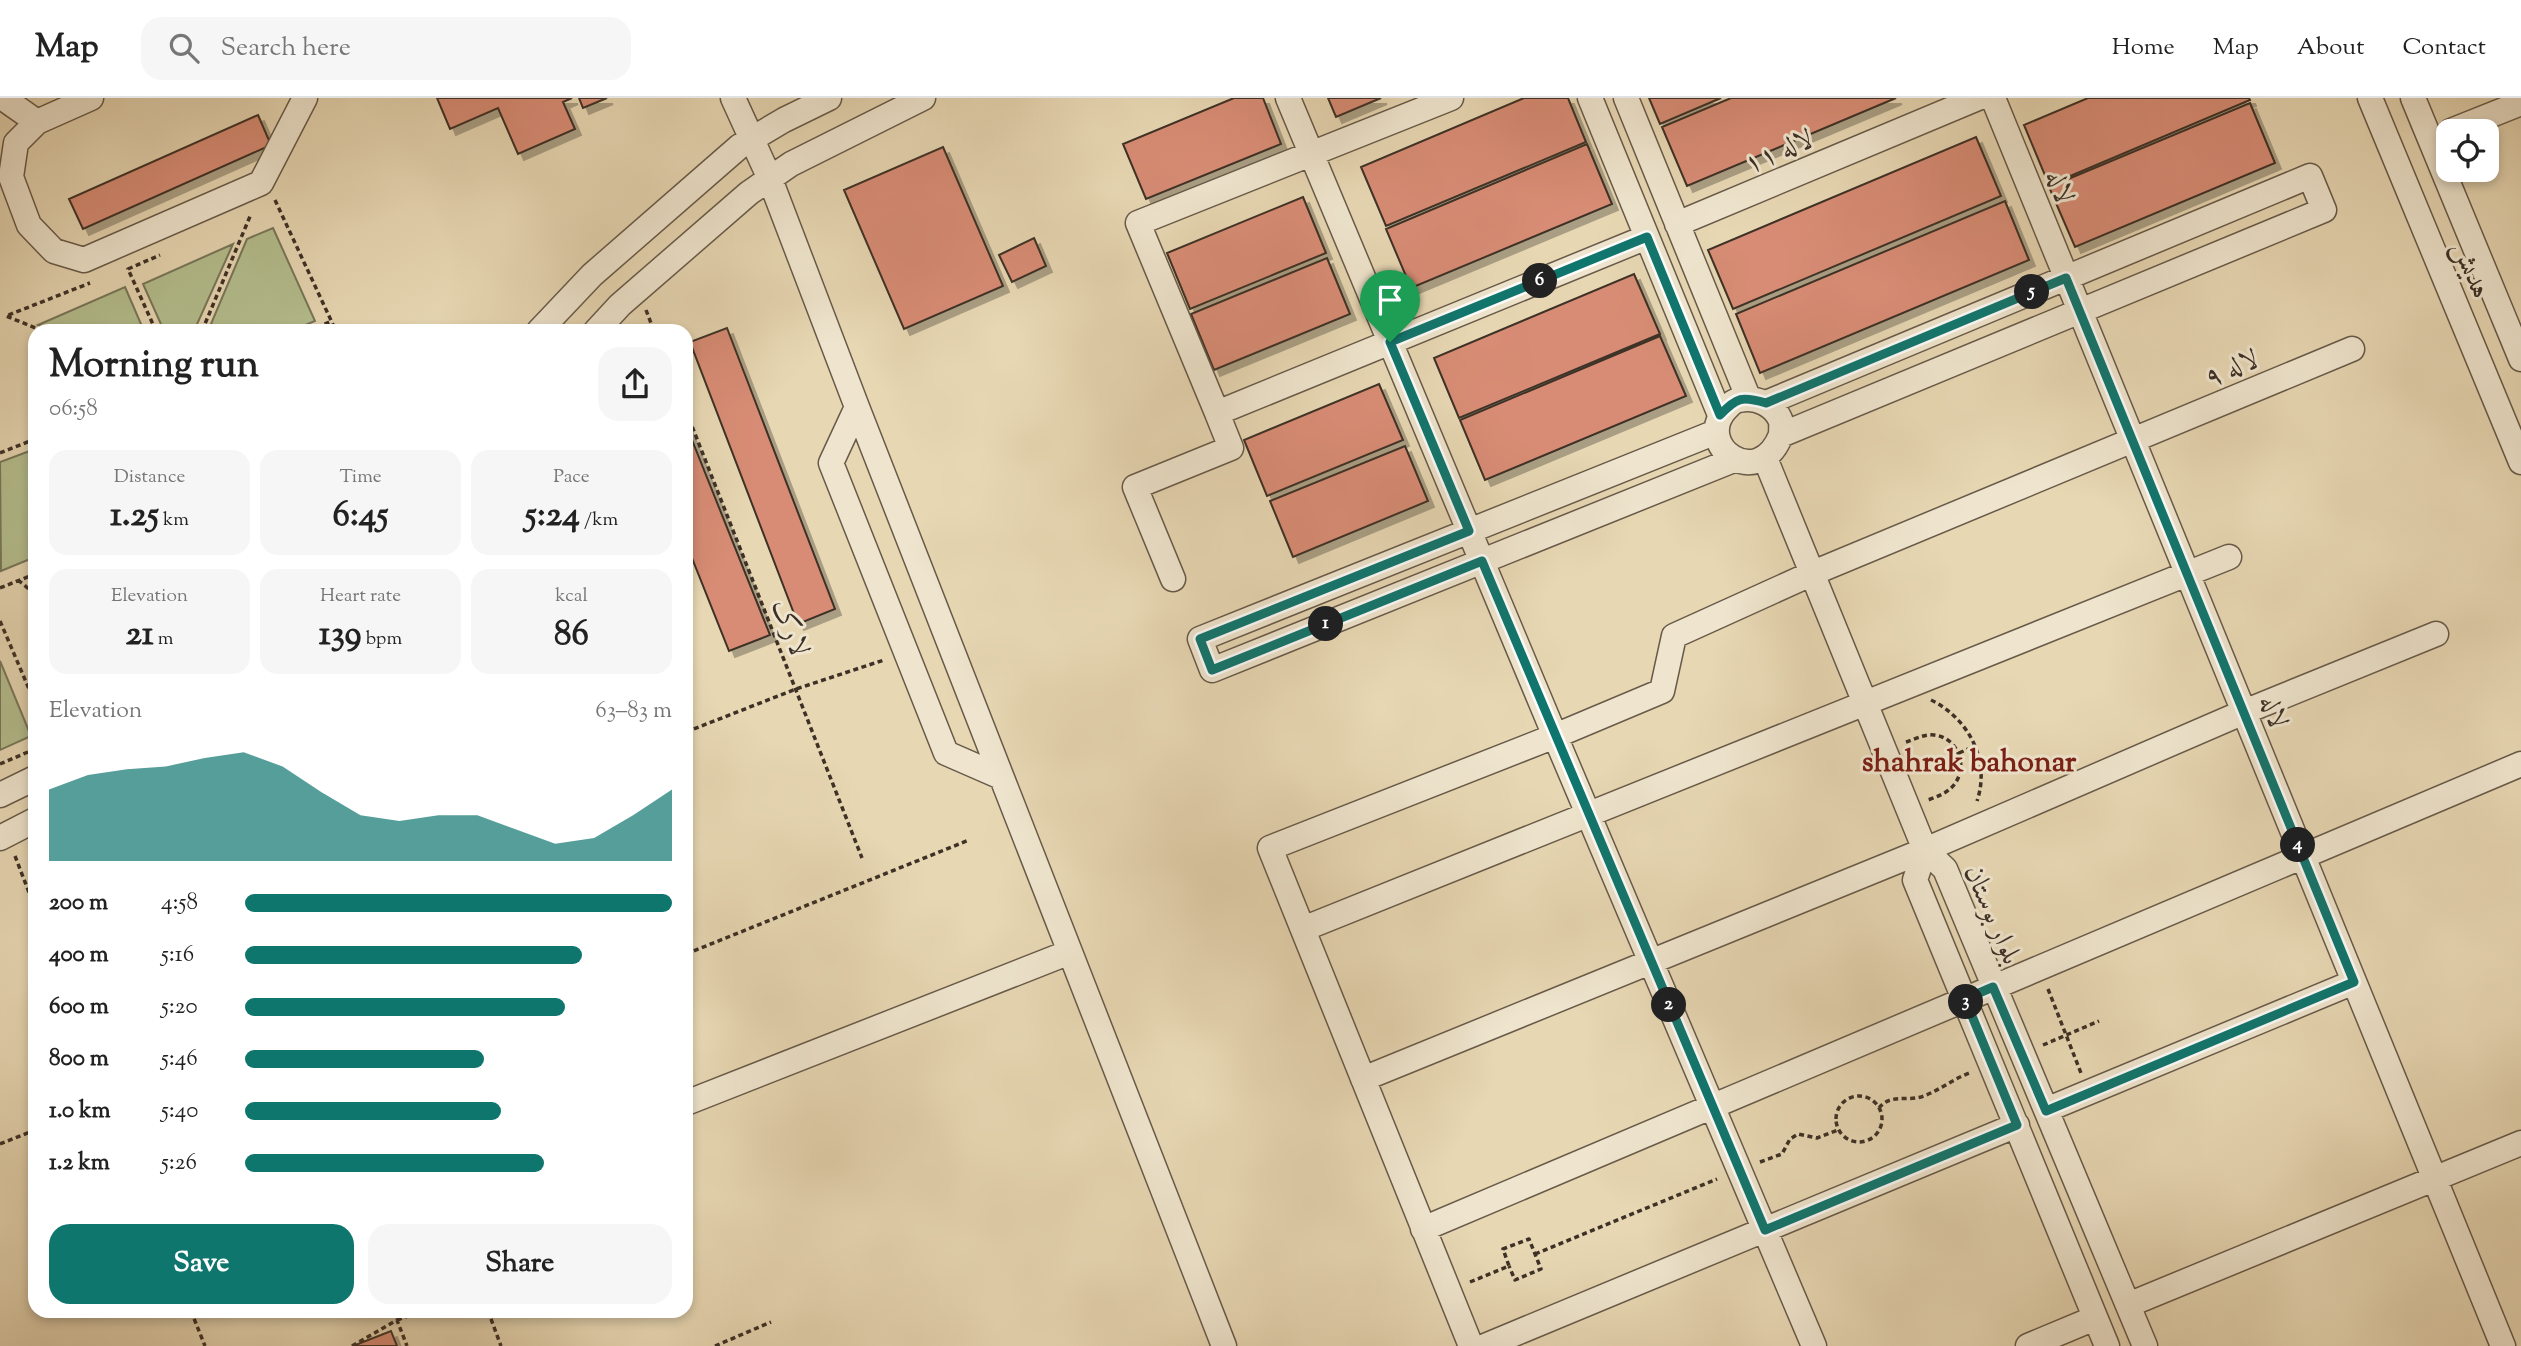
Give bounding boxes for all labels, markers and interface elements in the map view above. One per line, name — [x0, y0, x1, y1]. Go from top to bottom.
search box — [141, 17, 631, 80]
text: Map — [35, 24, 99, 72]
icon: search — [165, 29, 203, 67]
text: Search here — [221, 30, 351, 67]
text: Home — [2112, 31, 2175, 65]
text: Map — [2213, 31, 2259, 65]
text: About — [2297, 31, 2364, 65]
text: Contact — [2402, 31, 2486, 65]
map controls — [2436, 119, 2499, 182]
button: locate — [2436, 119, 2499, 182]
street label: لاله ۱۱ — [1738, 120, 1820, 185]
street label: لاله — [2033, 164, 2083, 210]
street label: هدیش — [2441, 235, 2500, 305]
pin: 6 — [1522, 264, 1558, 298]
text: 6 — [1535, 267, 1544, 294]
pin — [1360, 270, 1420, 342]
pin: 5 — [2014, 274, 2050, 310]
text: 5 — [2028, 278, 2035, 305]
icon: arrive — [1371, 281, 1409, 319]
text: Morning run — [49, 340, 259, 394]
street label: لاله ۹ — [2199, 340, 2266, 399]
button: share — [598, 347, 672, 421]
text: 06:58 — [49, 393, 98, 426]
text: Distance — [114, 464, 185, 491]
text: Time — [339, 464, 382, 491]
text: Pace — [553, 464, 590, 491]
text: 1.25 — [110, 491, 159, 542]
text: 6:45 — [333, 491, 388, 542]
text: 5:24 — [525, 491, 580, 542]
text: km — [159, 507, 189, 534]
text: /km — [580, 507, 618, 534]
text: Elevation — [111, 583, 188, 610]
text: Heart rate — [320, 583, 401, 610]
text: kcal — [555, 583, 588, 610]
street label: لارک — [760, 593, 818, 663]
pin: 1 — [1308, 606, 1344, 642]
text: 21 — [125, 610, 154, 661]
text: 139 — [319, 610, 362, 661]
text: 86 — [554, 610, 589, 661]
text: 1 — [1322, 610, 1329, 637]
text: m — [154, 626, 174, 653]
text: bpm — [362, 626, 402, 653]
street label: لاله — [2247, 689, 2297, 735]
text: Elevation — [49, 695, 142, 728]
text: 63–83 m — [595, 695, 672, 728]
district label: shahrak bahonar — [1862, 742, 2077, 785]
pin: 4 — [2280, 828, 2316, 862]
text: 4 — [2293, 831, 2302, 858]
street label: بلوار بوستان — [1952, 859, 2030, 971]
text: 200 m — [49, 887, 108, 920]
text: 4:58 — [161, 887, 198, 920]
text: 400 m — [49, 939, 109, 972]
text: 5:16 — [161, 939, 194, 972]
pin: 3 — [1948, 984, 1983, 1020]
pin: 2 — [1652, 988, 1686, 1023]
text: 3 — [1962, 988, 1969, 1015]
text: 600 m — [49, 991, 109, 1024]
text: 5:20 — [161, 991, 198, 1024]
text: 2 — [1664, 991, 1673, 1018]
text: 800 m — [49, 1043, 109, 1076]
text: 5:46 — [161, 1043, 198, 1076]
text: 1.0 km — [49, 1095, 111, 1128]
text: 5:40 — [161, 1095, 198, 1128]
text: 1.2 km — [49, 1147, 110, 1180]
text: 5:26 — [161, 1147, 197, 1180]
button: Save — [49, 1224, 354, 1304]
button: Share — [368, 1224, 672, 1304]

